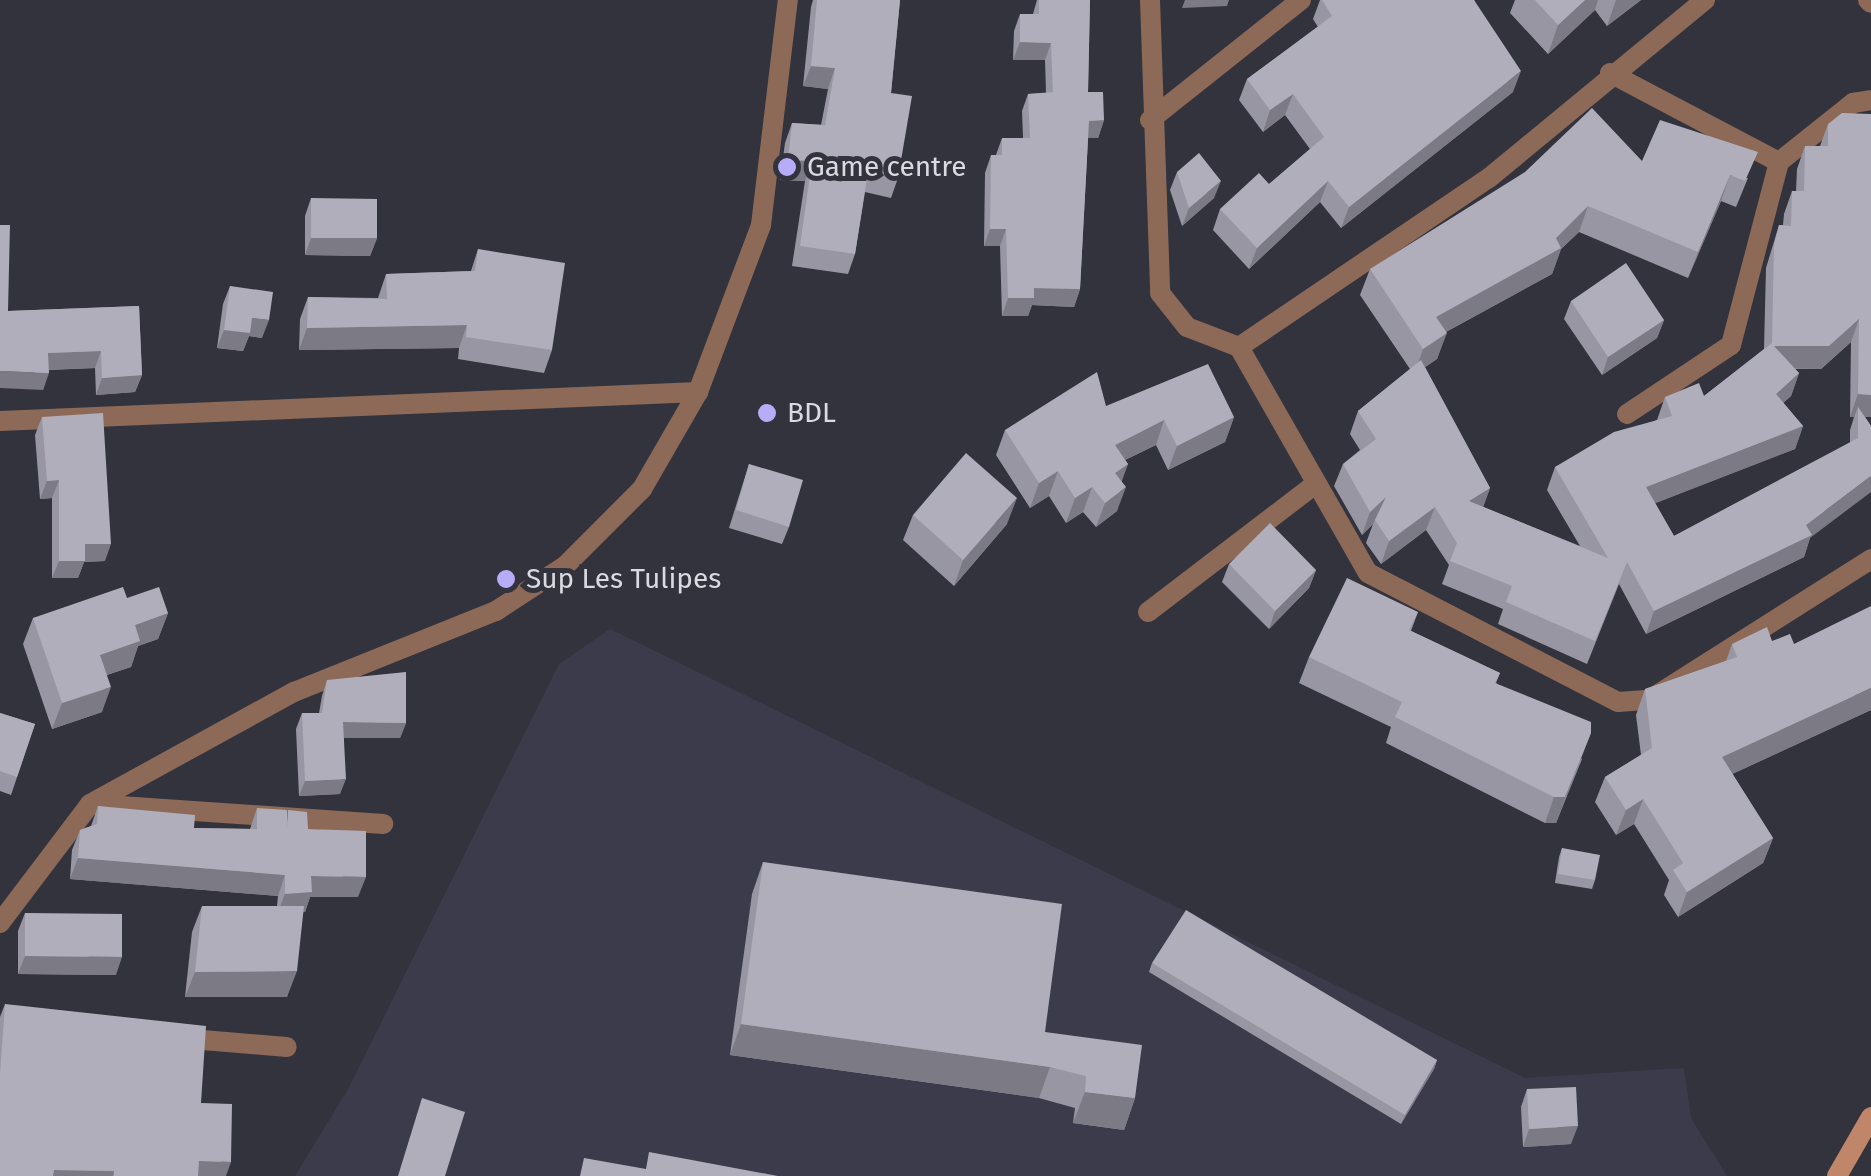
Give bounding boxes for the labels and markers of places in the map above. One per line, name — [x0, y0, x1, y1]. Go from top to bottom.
place label: Game centre — [807, 150, 966, 184]
marker: Game centre — [776, 156, 798, 178]
place label: BDL — [787, 396, 836, 430]
marker: BDL — [756, 402, 778, 424]
place label: Sup Les Tulipes — [526, 562, 721, 596]
marker: Sup Les Tulipes — [495, 568, 517, 590]

